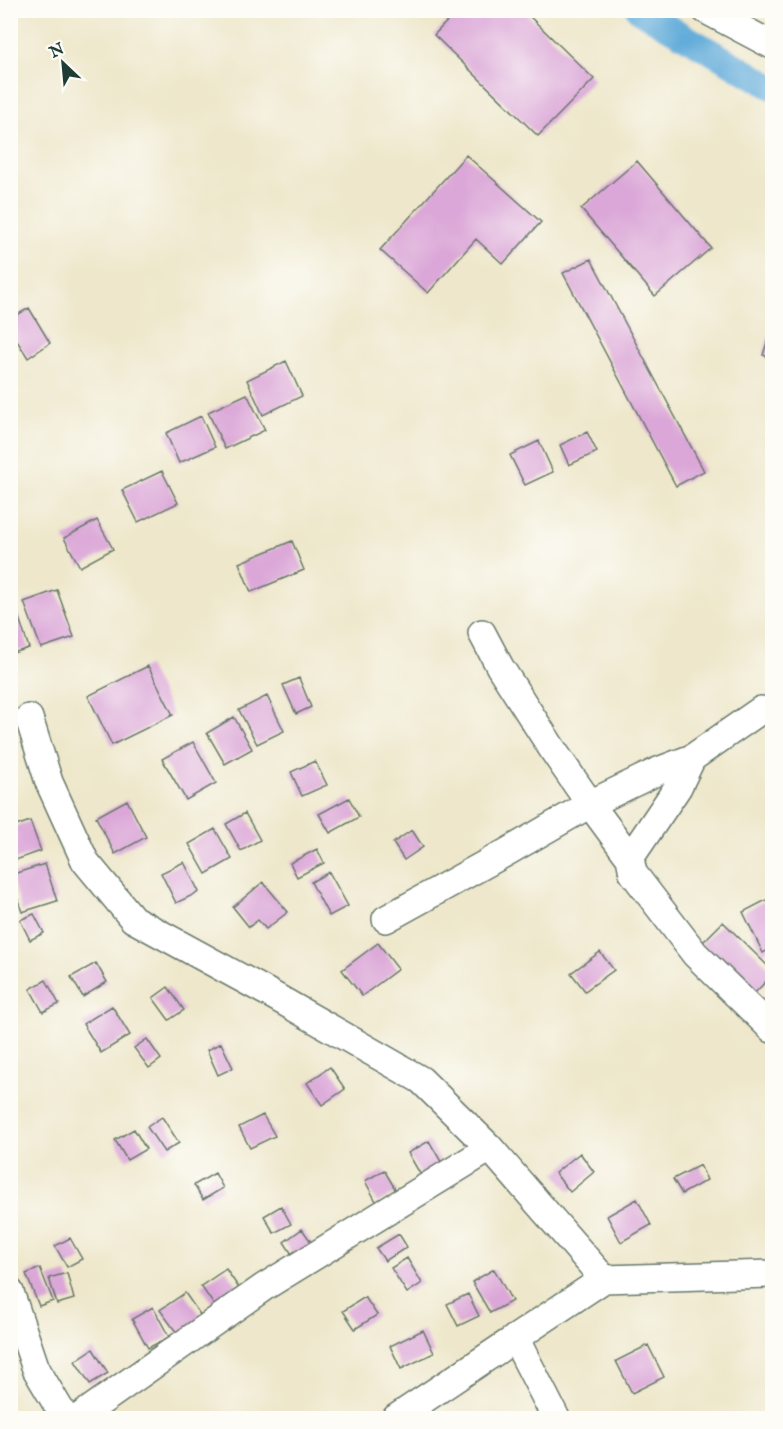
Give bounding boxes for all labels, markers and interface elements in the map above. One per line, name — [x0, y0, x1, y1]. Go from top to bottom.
north arrow — [33, 33, 93, 93]
text: N — [46, 39, 68, 64]

